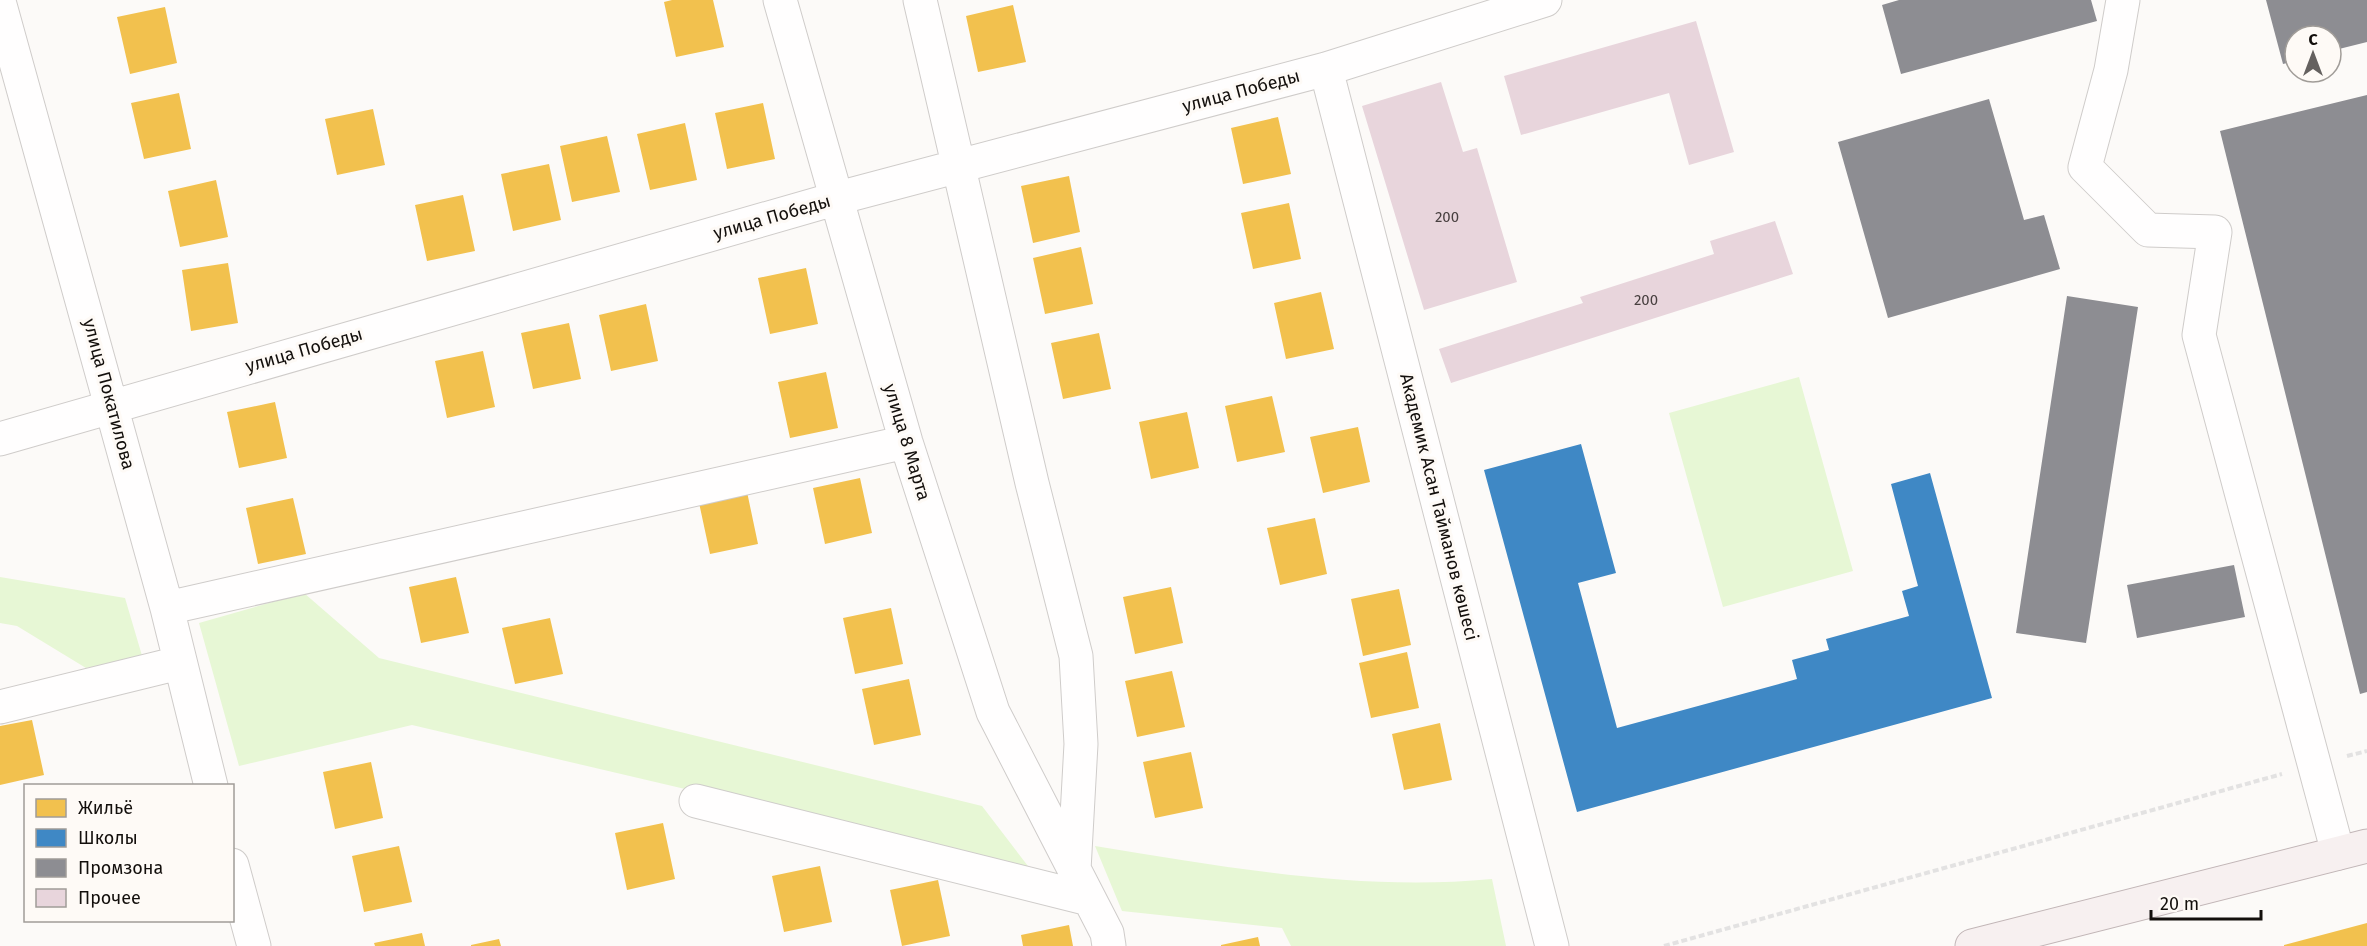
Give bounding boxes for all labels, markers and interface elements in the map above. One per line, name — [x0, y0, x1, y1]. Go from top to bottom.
north arrow — [2283, 24, 2343, 84]
text: С — [2308, 30, 2318, 49]
street label: улица Победы — [1180, 65, 1302, 117]
street label: улица Победы — [711, 190, 833, 244]
house number: 200 — [1435, 208, 1459, 226]
house number: 200 — [1634, 291, 1658, 309]
street label: улица Покатилова — [78, 316, 140, 472]
street label: улица Победы — [243, 323, 365, 377]
street label: Академик Асан Тайманов көшесі — [1395, 371, 1483, 643]
street label: улица 8 Марта — [879, 381, 935, 503]
legend — [24, 784, 234, 922]
text: Жильё — [78, 797, 133, 819]
text: Школы — [78, 827, 138, 849]
text: Промзона — [78, 857, 163, 879]
scale bar — [2151, 883, 2260, 921]
text: Прочее — [78, 887, 141, 909]
text: 20 m — [2160, 893, 2199, 915]

